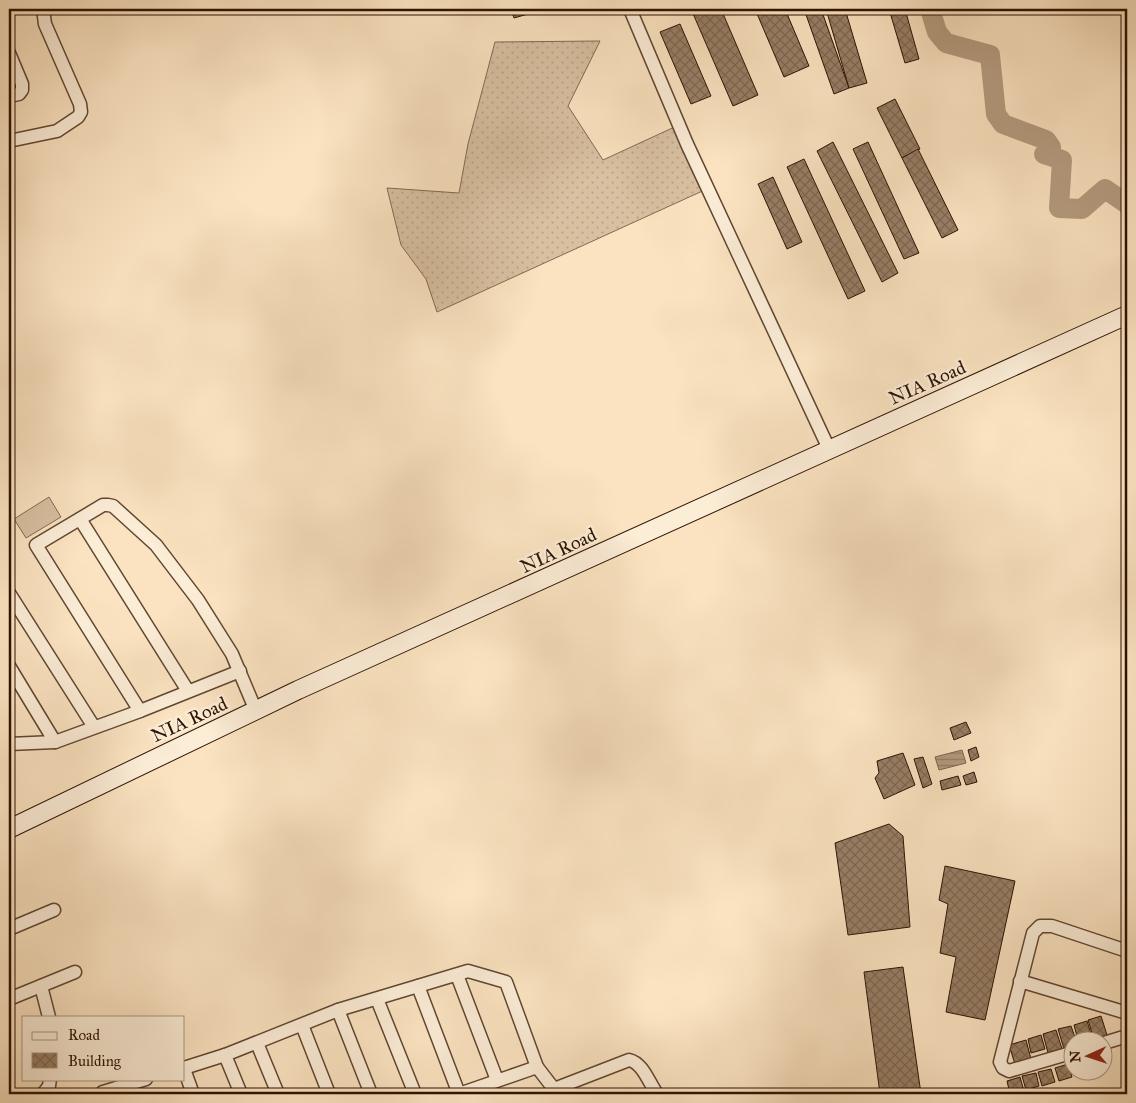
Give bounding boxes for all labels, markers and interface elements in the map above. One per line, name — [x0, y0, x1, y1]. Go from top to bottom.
street label: NIA Road — [885, 355, 970, 410]
street label: NIA Road — [516, 523, 600, 578]
street label: NIA Road — [147, 692, 231, 747]
legend — [22, 1016, 185, 1080]
text: Road — [68, 1026, 100, 1044]
north arrow — [1064, 1030, 1114, 1080]
text: N — [1067, 1050, 1084, 1063]
text: Building — [68, 1052, 122, 1070]

